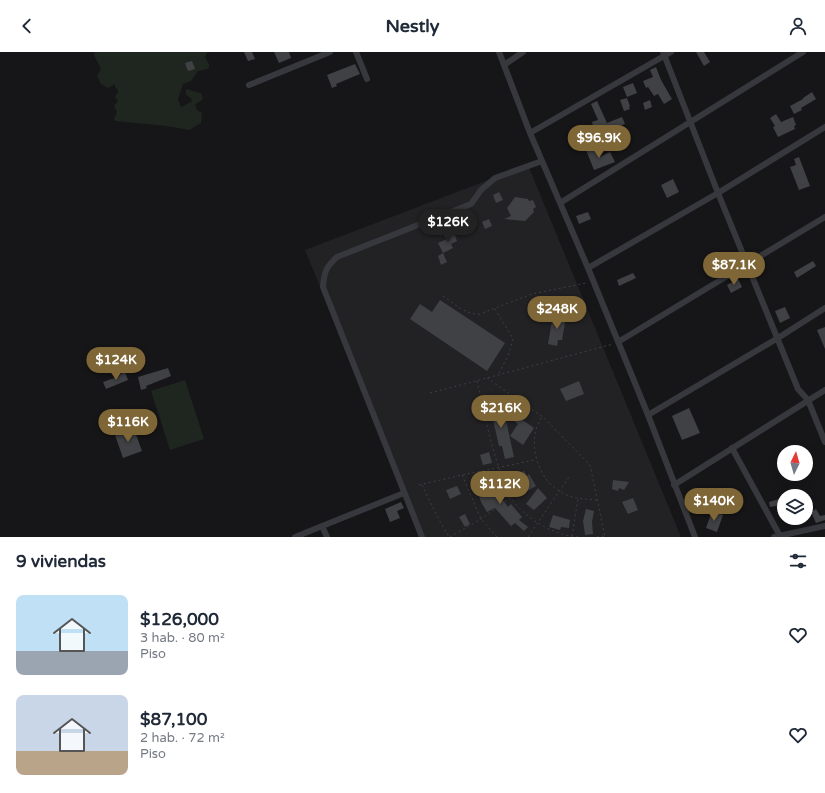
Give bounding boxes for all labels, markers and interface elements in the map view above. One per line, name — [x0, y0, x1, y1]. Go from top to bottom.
icon: back — [16, 15, 38, 37]
text: Nestly — [386, 15, 439, 37]
icon: person — [787, 15, 809, 37]
pin: $96.9K — [566, 125, 632, 159]
text: $96.9K — [577, 130, 621, 146]
pin: $126K — [420, 209, 476, 243]
text: $126K — [427, 214, 469, 230]
pin: $87.1K — [701, 252, 767, 286]
text: $87.1K — [712, 257, 756, 273]
pin: $248K — [529, 296, 585, 330]
text: $248K — [536, 301, 578, 317]
pin: $124K — [88, 347, 144, 381]
text: $124K — [95, 352, 137, 368]
pin: $216K — [473, 395, 529, 429]
text: $216K — [480, 400, 522, 416]
pin: $116K — [100, 409, 156, 443]
text: $116K — [107, 414, 149, 430]
north arrow — [777, 445, 813, 481]
map controls — [777, 445, 813, 525]
pin: $112K — [472, 471, 528, 505]
text: $112K — [479, 476, 521, 492]
pin: $140K — [686, 488, 742, 522]
button: layers — [777, 489, 813, 525]
text: $140K — [693, 493, 735, 509]
icon: filters — [787, 550, 809, 572]
text: 9 viviendas — [16, 551, 106, 572]
text: $126,000 — [140, 609, 219, 630]
icon: home — [48, 611, 96, 659]
icon: heart — [787, 624, 809, 646]
text: 3 hab. · 80 m² — [140, 630, 225, 646]
text: Piso — [140, 646, 166, 662]
text: $87,100 — [140, 709, 207, 730]
icon: home — [48, 711, 96, 759]
icon: heart — [787, 724, 809, 746]
text: 2 hab. · 72 m² — [140, 730, 225, 746]
text: Piso — [140, 746, 166, 762]

